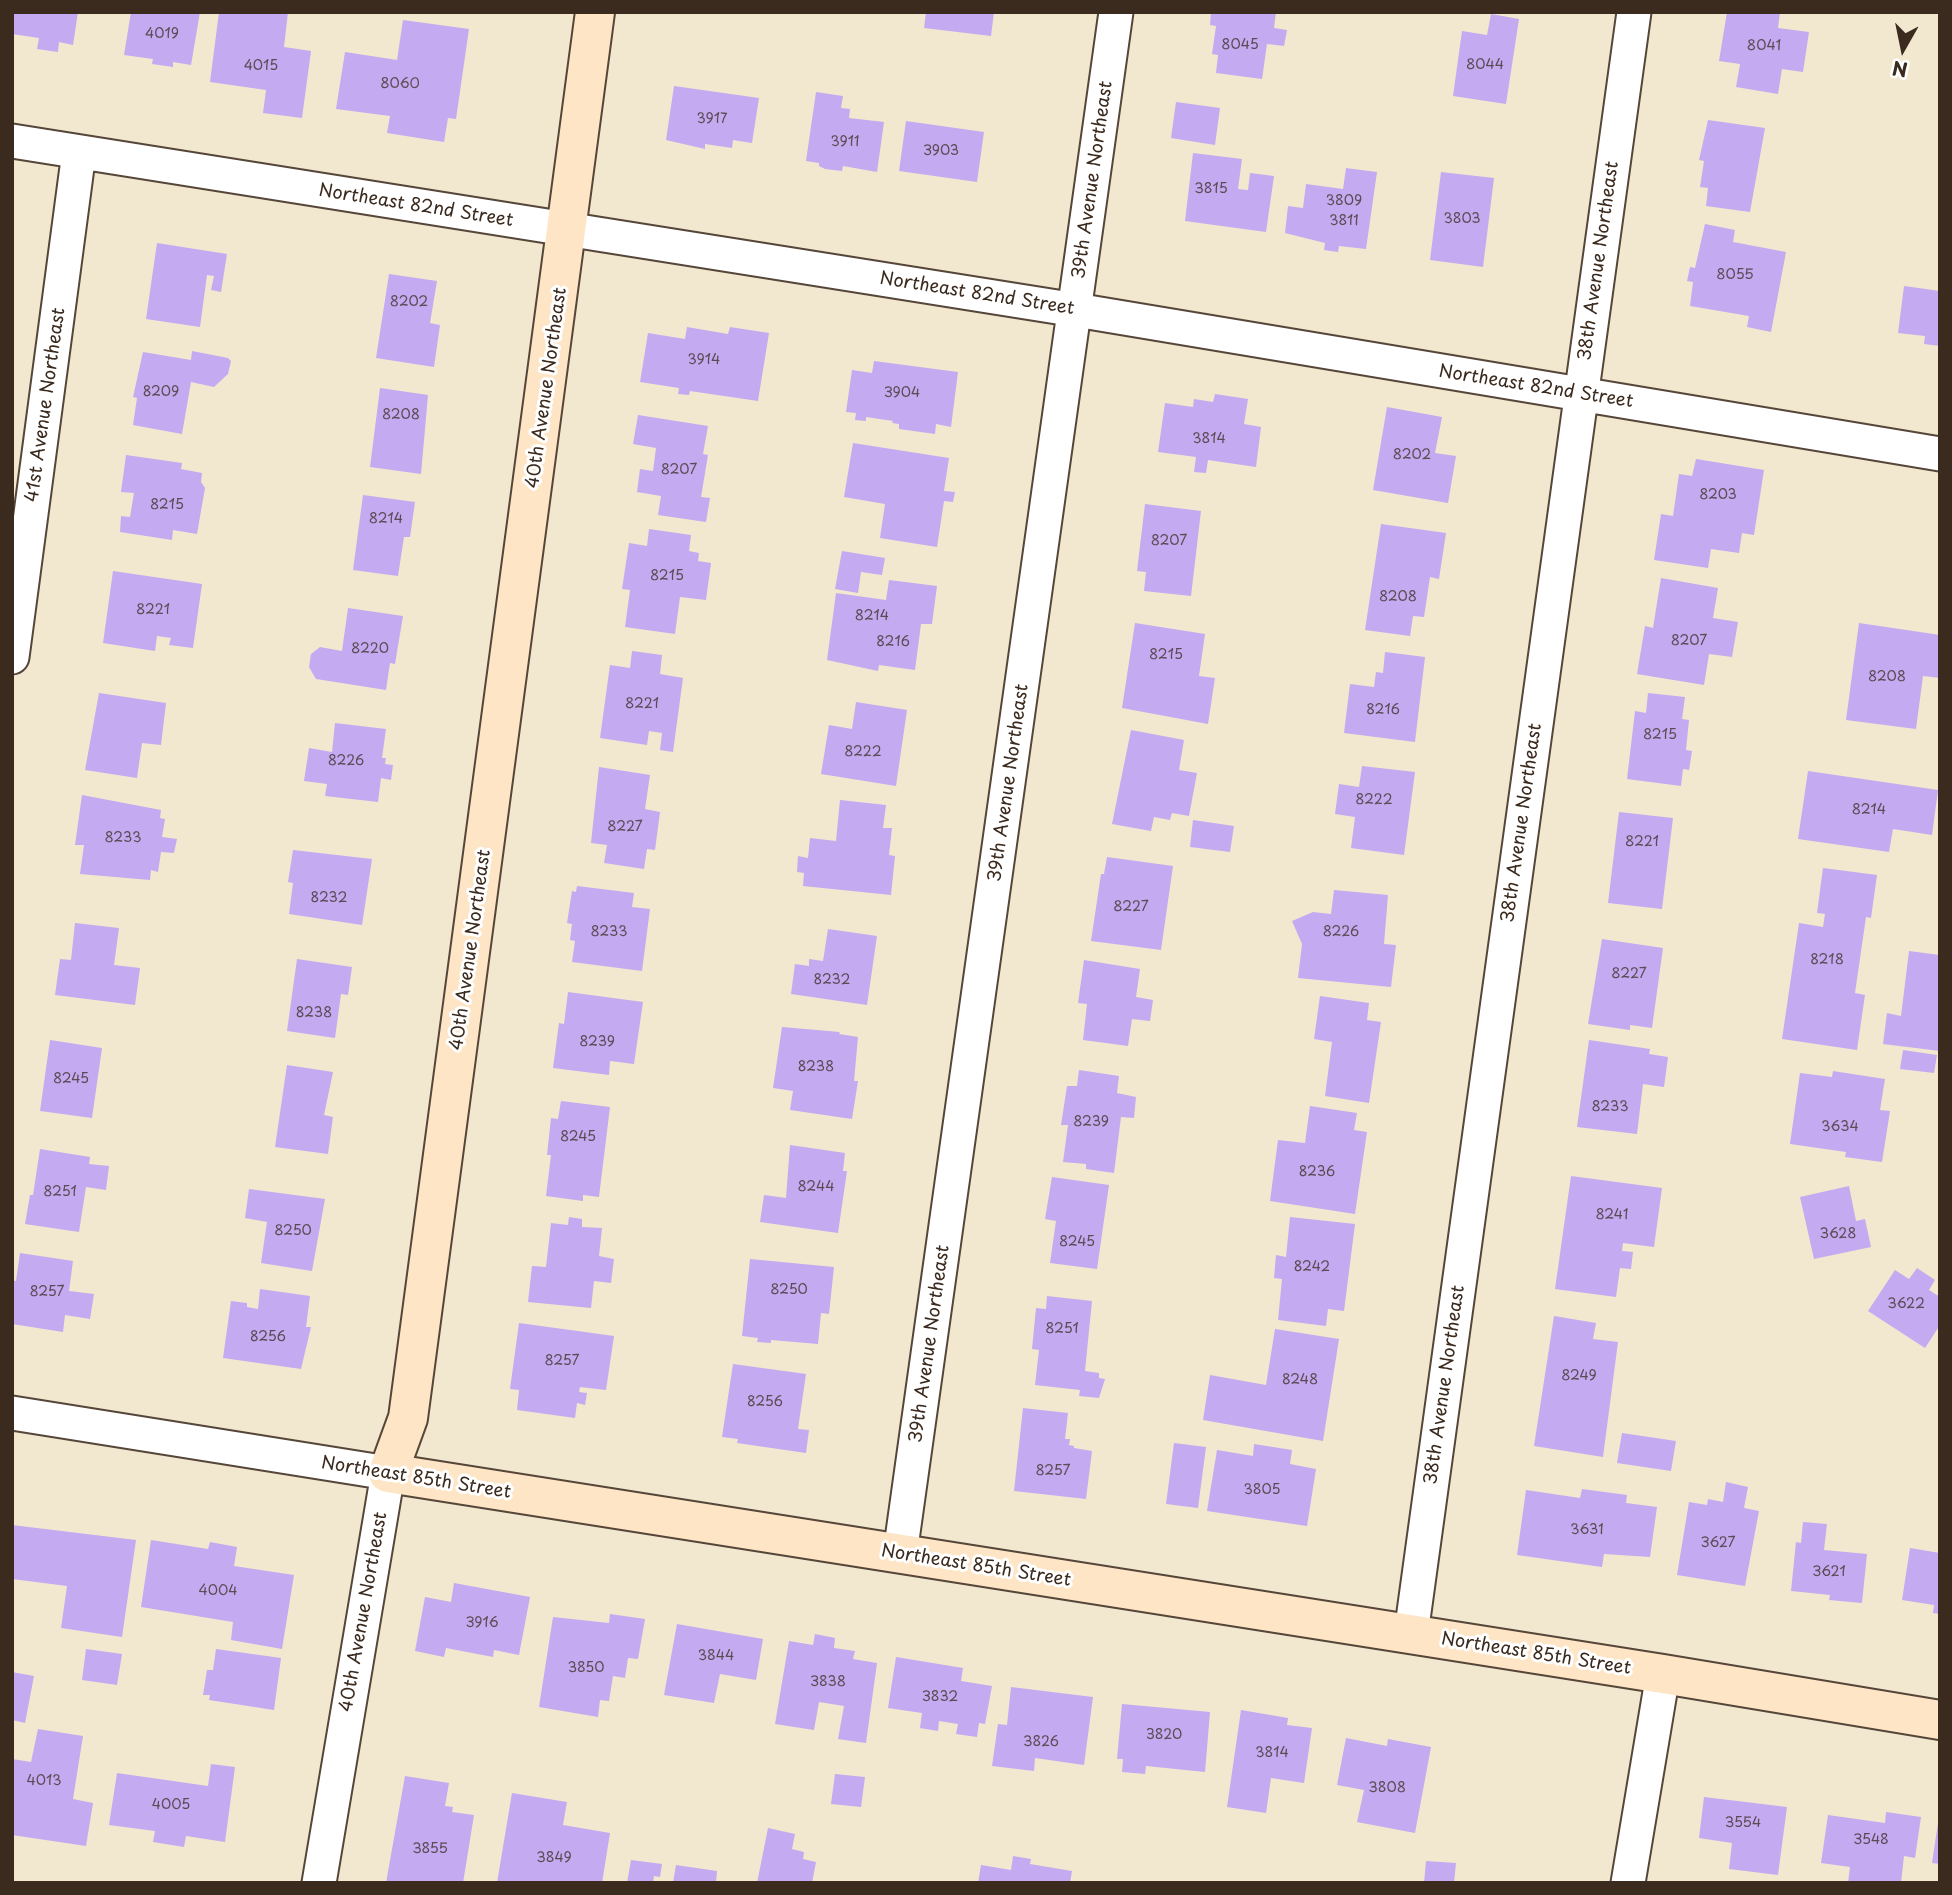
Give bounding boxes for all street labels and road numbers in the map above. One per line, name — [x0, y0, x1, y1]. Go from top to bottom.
street label: 39th Avenue Northeast — [1068, 80, 1118, 280]
street label: 38th Avenue Northeast — [1574, 160, 1624, 362]
street label: Northeast 82nd Street — [317, 180, 515, 232]
street label: Northeast 82nd Street — [878, 268, 1076, 320]
street label: 40th Avenue Northeast — [522, 286, 572, 490]
street label: 41st Avenue Northeast — [22, 307, 70, 503]
street label: Northeast 82nd Street — [1437, 361, 1635, 413]
street label: 39th Avenue Northeast — [984, 683, 1034, 883]
street label: 38th Avenue Northeast — [1497, 722, 1547, 924]
street label: 40th Avenue Northeast — [446, 848, 496, 1052]
street label: 39th Avenue Northeast — [905, 1244, 955, 1444]
street label: 38th Avenue Northeast — [1420, 1284, 1470, 1486]
street label: Northeast 85th Street — [320, 1452, 512, 1504]
street label: 40th Avenue Northeast — [336, 1510, 392, 1714]
street label: Northeast 85th Street — [880, 1540, 1072, 1592]
street label: Northeast 85th Street — [1440, 1628, 1632, 1680]

